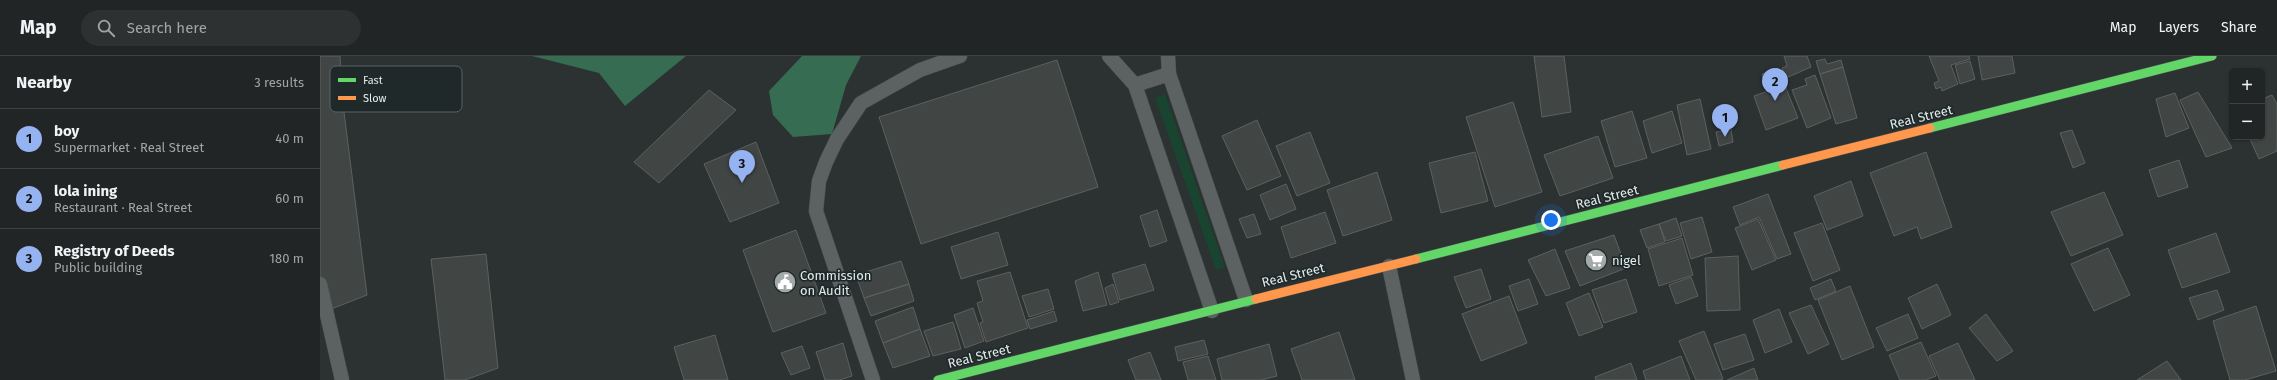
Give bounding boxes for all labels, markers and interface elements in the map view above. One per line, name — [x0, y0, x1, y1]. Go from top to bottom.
search box — [81, 10, 361, 46]
text: Map — [20, 16, 57, 39]
icon: search — [95, 17, 117, 39]
text: Search here — [127, 19, 207, 37]
text: Map — [2110, 19, 2136, 36]
text: Layers — [2158, 19, 2199, 36]
text: Share — [2221, 19, 2257, 36]
legend — [330, 66, 462, 112]
pin: 2 — [1762, 68, 1788, 101]
map controls — [2229, 68, 2265, 140]
button: + — [2229, 68, 2265, 104]
text: Nearby — [16, 72, 71, 93]
text: Fast — [363, 74, 383, 87]
text: 3 results — [254, 75, 304, 90]
text: Slow — [363, 92, 387, 105]
street label: Real Street — [1888, 102, 1954, 132]
pin: 1 — [1712, 104, 1738, 137]
button: − — [2229, 104, 2265, 140]
text: boy — [54, 122, 79, 140]
text: 1 — [26, 131, 32, 146]
text: 40 m — [275, 131, 304, 146]
text: Supermarket · Real Street — [54, 140, 204, 155]
pin: 3 — [729, 150, 755, 183]
text: lola ining — [54, 182, 117, 200]
street label: Real Street — [1574, 182, 1640, 212]
text: 2 — [26, 191, 32, 206]
text: 60 m — [275, 191, 304, 206]
text: Restaurant · Real Street — [54, 200, 192, 215]
your location — [1541, 210, 1561, 230]
text: Registry of Deeds — [54, 242, 174, 260]
supermarket icon: nigel — [1583, 247, 1609, 273]
text: 3 — [26, 251, 32, 266]
text: 180 m — [269, 251, 304, 266]
place label: nigel — [1612, 253, 1641, 268]
text: Public building — [54, 260, 142, 275]
street label: Real Street — [1260, 260, 1326, 290]
place label: Commission on Audit — [800, 268, 871, 298]
public building icon: Commission on Audit — [772, 269, 798, 295]
street label: Real Street — [946, 341, 1012, 371]

